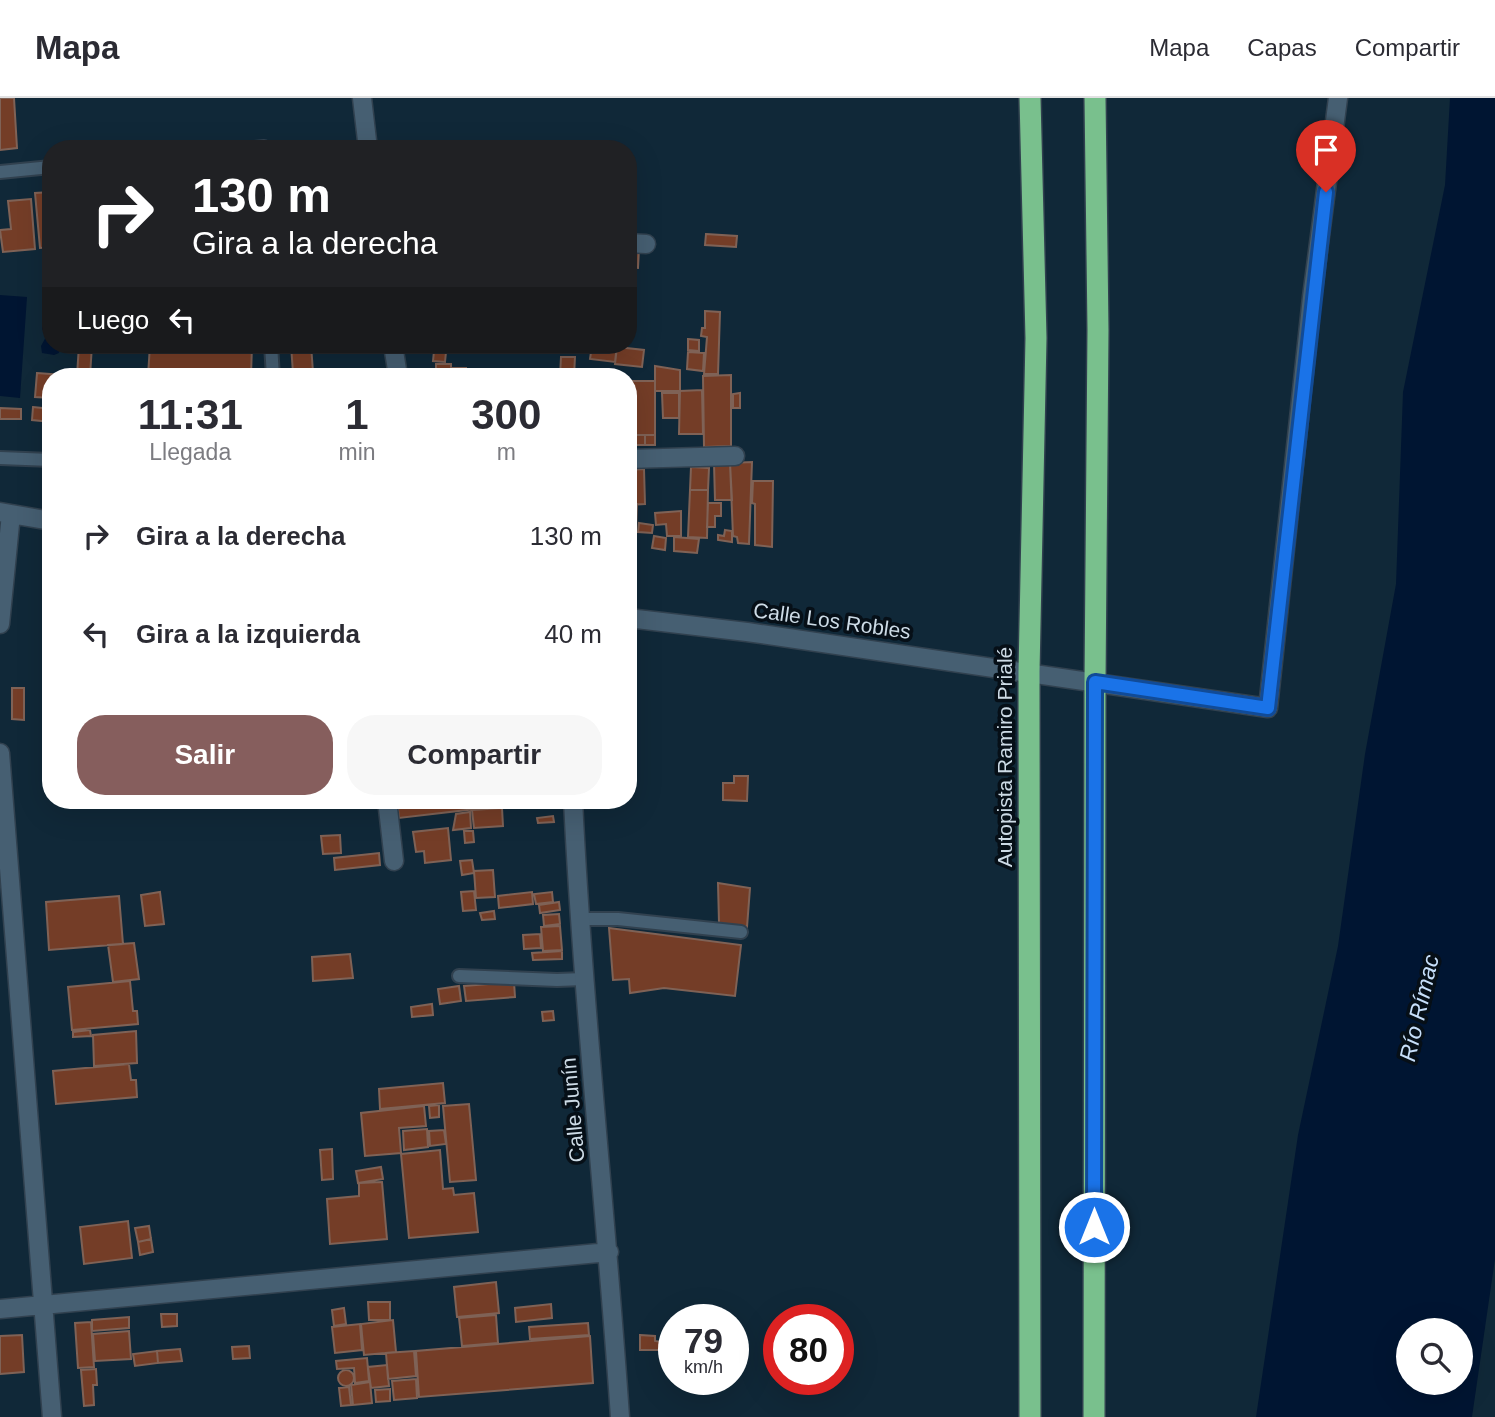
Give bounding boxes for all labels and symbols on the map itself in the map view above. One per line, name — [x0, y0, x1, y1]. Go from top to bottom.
pin — [1296, 120, 1356, 192]
street label: Calle Los Robles — [752, 598, 912, 643]
street label: Autopista Ramiro Prialé — [993, 647, 1016, 867]
water label: Río Rímac — [1394, 952, 1444, 1064]
street label: Calle Junín — [556, 1057, 589, 1163]
position arrow — [1057, 1190, 1131, 1264]
speed limit sign: 80 — [763, 1304, 854, 1395]

